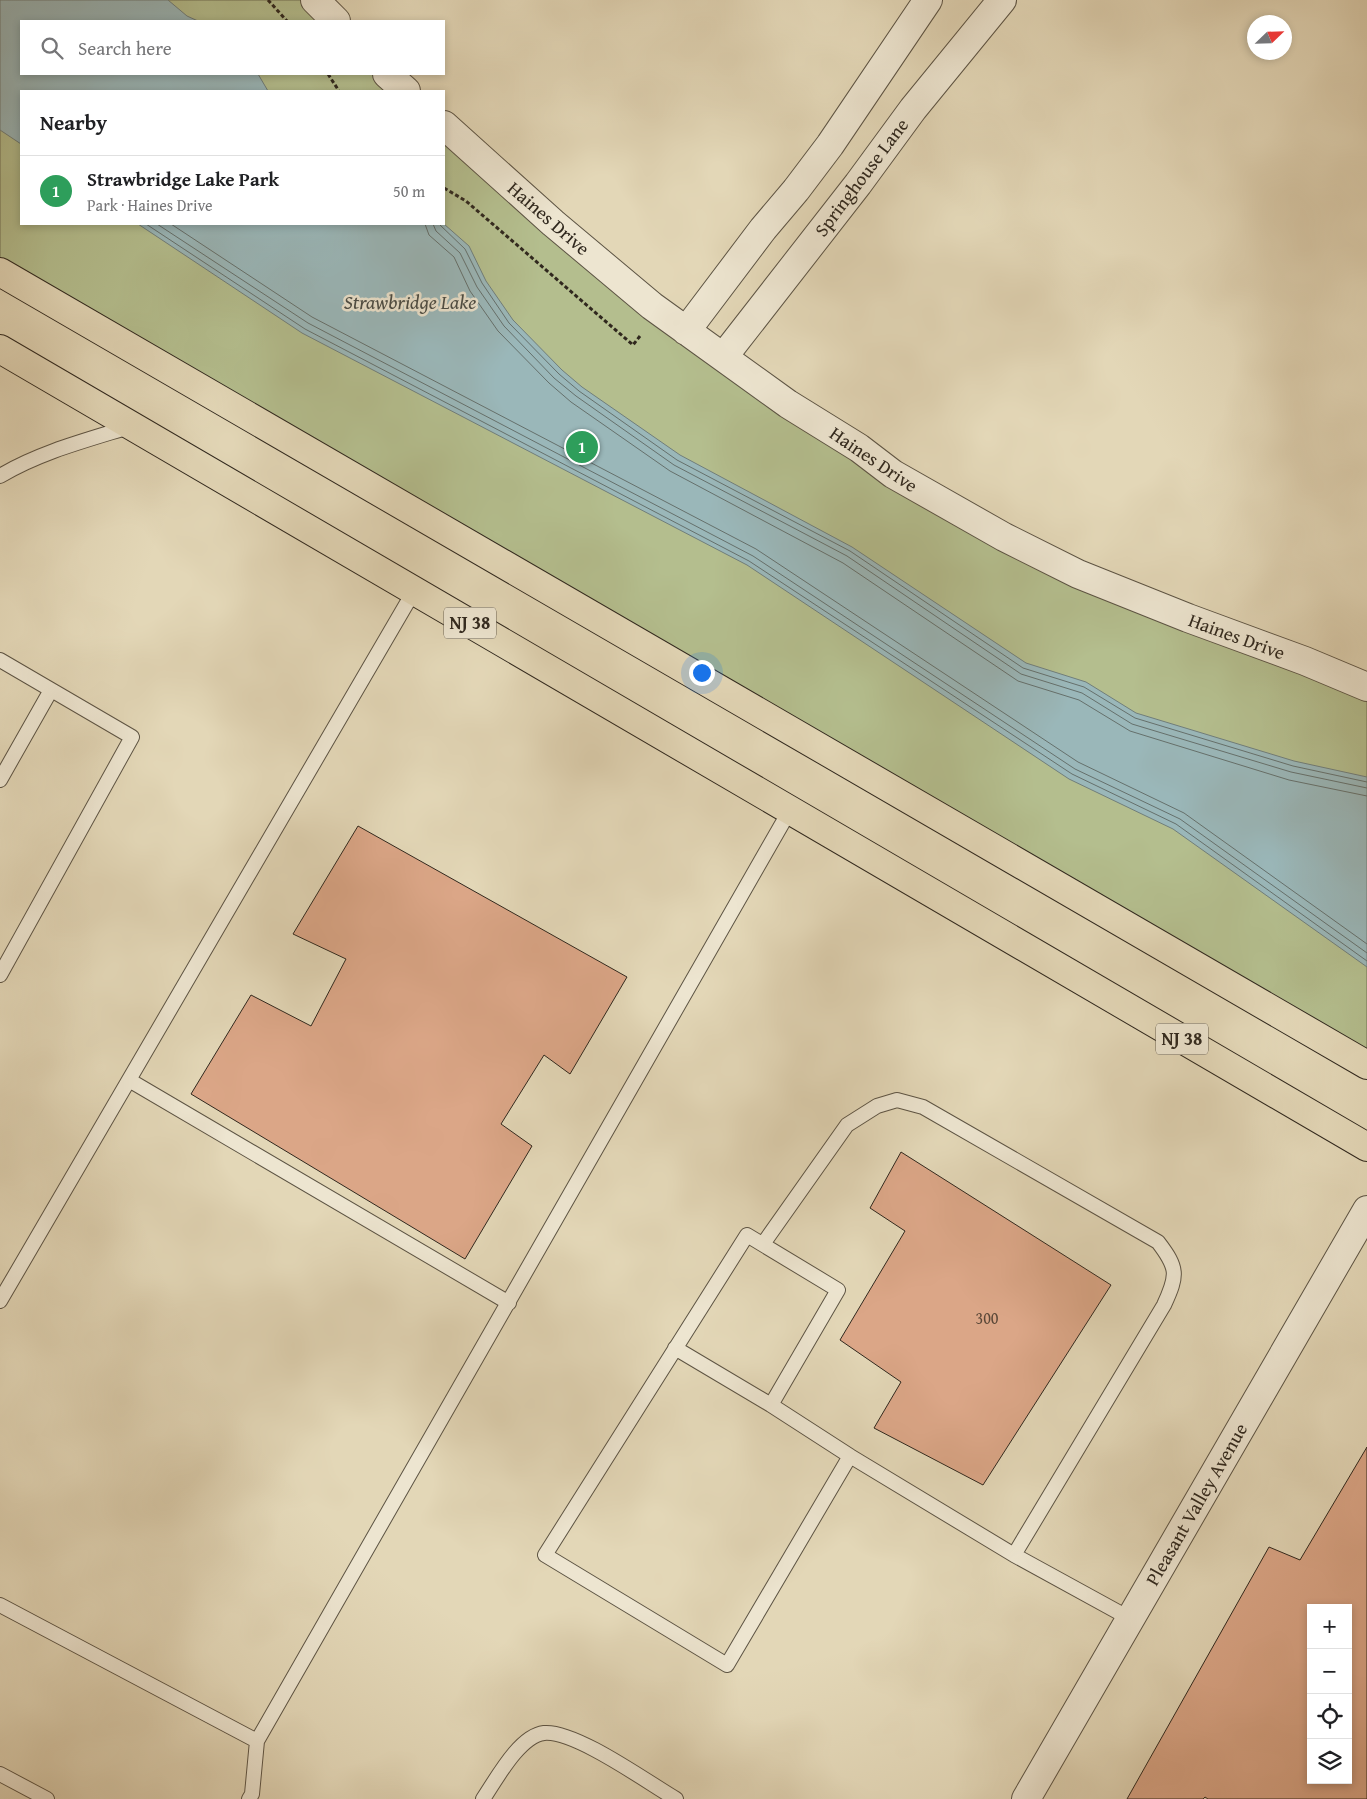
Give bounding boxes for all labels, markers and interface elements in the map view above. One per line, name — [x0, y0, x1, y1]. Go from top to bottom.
north arrow — [1247, 15, 1292, 60]
search box — [20, 20, 445, 75]
icon: search — [38, 34, 66, 62]
text: Search here — [78, 34, 172, 62]
text: Nearby — [40, 107, 107, 138]
street label: Springhouse Lane — [807, 112, 915, 242]
text: Strawbridge Lake Park — [87, 165, 279, 193]
street label: Haines Drive — [502, 174, 596, 262]
text: 1 — [52, 179, 60, 203]
text: 50 m — [393, 179, 425, 203]
text: Park · Haines Drive — [87, 193, 213, 217]
water label: Strawbridge Lake — [344, 287, 476, 316]
street label: Haines Drive — [824, 419, 924, 499]
pin: 1 — [566, 428, 598, 466]
street label: Haines Drive — [1185, 606, 1289, 666]
road number: NJ 38 — [444, 608, 496, 638]
your location — [689, 660, 715, 686]
road number: NJ 38 — [1156, 1024, 1208, 1054]
house number: 300 — [975, 1306, 999, 1330]
street label: Pleasant Valley Avenue — [1138, 1417, 1254, 1590]
map controls — [1307, 1604, 1352, 1784]
button: + — [1307, 1604, 1352, 1649]
button: − — [1307, 1649, 1352, 1694]
button: locate — [1307, 1694, 1352, 1739]
button: layers — [1307, 1739, 1352, 1784]

